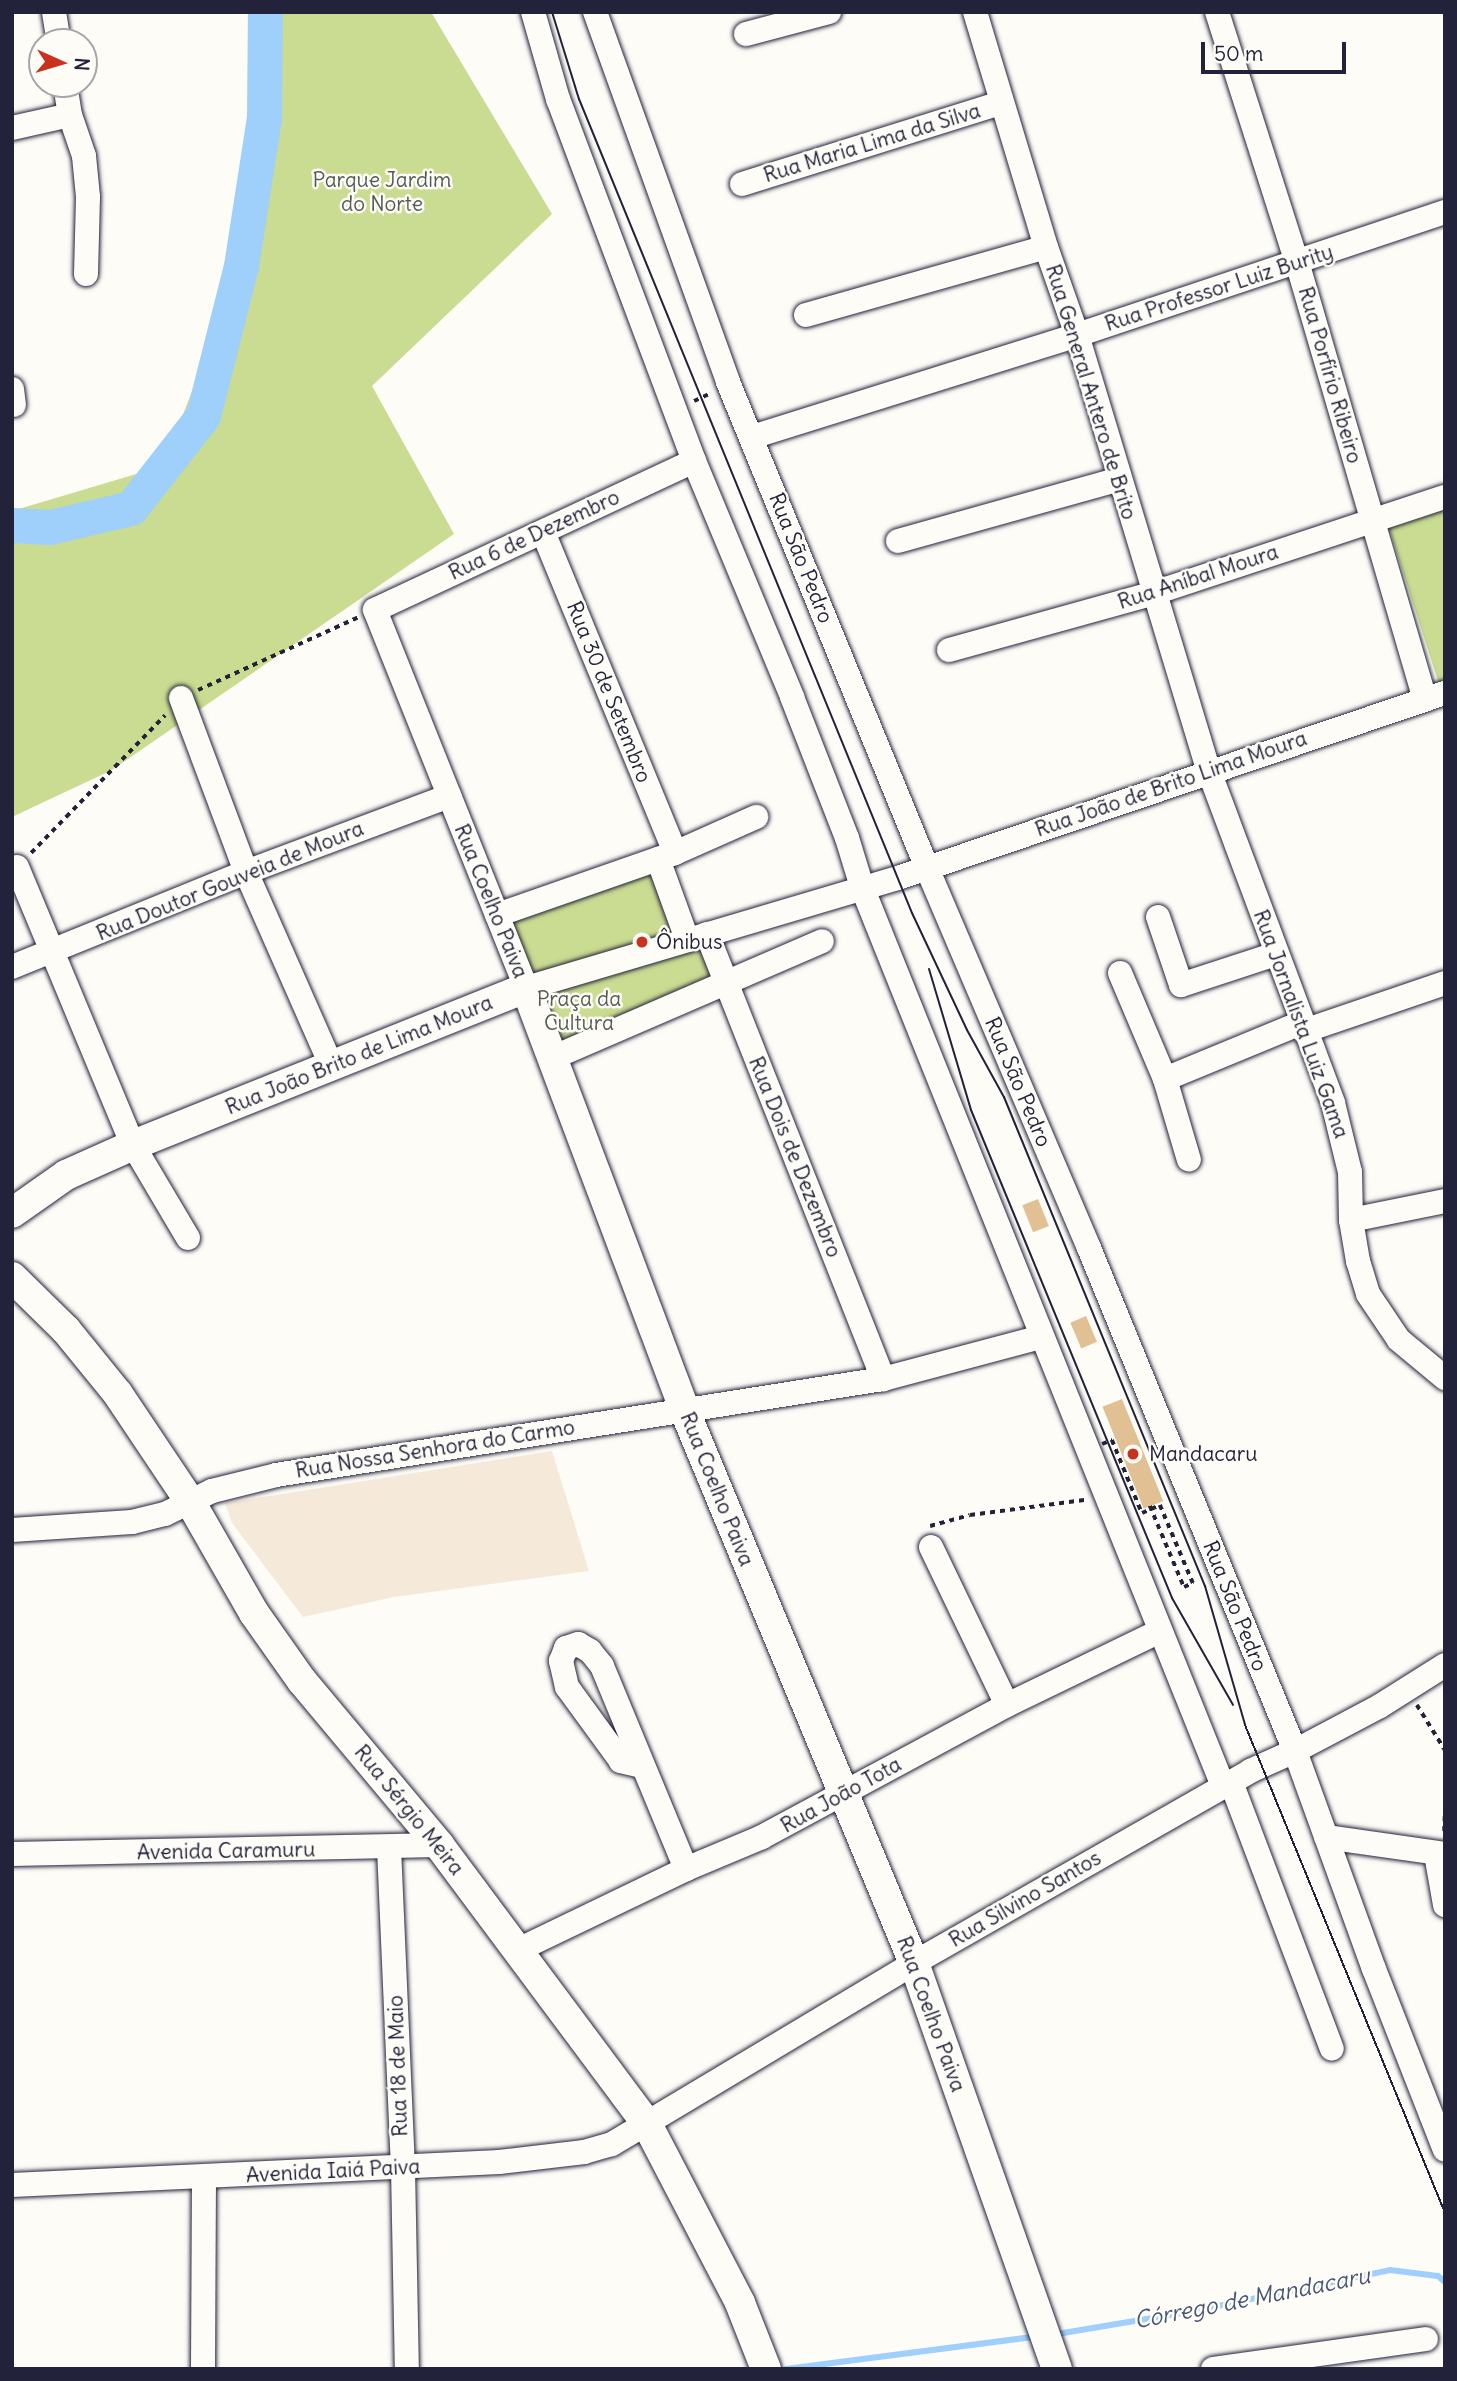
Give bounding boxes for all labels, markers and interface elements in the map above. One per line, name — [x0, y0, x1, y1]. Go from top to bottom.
north arrow — [28, 28, 98, 98]
scale bar — [1205, 28, 1350, 72]
text: 50 m — [1214, 40, 1263, 67]
text: N — [70, 57, 94, 72]
street label: Rua Maria Lima da Silva — [760, 98, 984, 188]
park label: Parque Jardim do Norte — [313, 167, 451, 217]
street label: Rua Professor Luiz Burity — [1102, 239, 1336, 337]
street label: Rua General Antero de Brito — [1040, 261, 1142, 523]
street label: Rua Porfírio Ribeiro — [1293, 284, 1367, 466]
street label: Rua 6 de Dezembro — [445, 484, 623, 586]
street label: Rua São Pedro — [763, 489, 839, 627]
street label: Rua Aníbal Moura — [1115, 539, 1281, 615]
street label: Rua 30 de Setembro — [561, 598, 657, 786]
street label: Rua João de Brito Lima Moura — [1032, 726, 1310, 842]
street label: Rua Doutor Gouveia de Moura — [93, 816, 367, 946]
street label: Rua Coelho Paiva — [449, 820, 533, 982]
street label: Rua Jornalista Luiz Gama — [1248, 906, 1354, 1142]
place label: Ônibus — [656, 929, 723, 955]
marker: Ônibus — [634, 934, 650, 950]
park label: Praça da Cultura — [537, 986, 621, 1036]
street label: Rua João Brito de Lima Moura — [222, 990, 496, 1120]
street label: Rua São Pedro — [979, 1013, 1057, 1151]
street label: Rua Dois de Dezembro — [743, 1053, 847, 1261]
street label: Rua Coelho Paiva — [675, 1408, 759, 1570]
street label: Rua Nossa Senhora do Carmo — [293, 1414, 577, 1484]
place label: Mandacaru — [1149, 1441, 1258, 1467]
marker: Mandacaru — [1123, 1444, 1143, 1464]
street label: Rua São Pedro — [1197, 1537, 1273, 1675]
street label: Rua Sérgio Meira — [349, 1740, 469, 1880]
street label: Rua João Tota — [776, 1752, 906, 1838]
street label: Avenida Caramuru — [137, 1837, 315, 1865]
street label: Rua Silvino Santos — [944, 1845, 1106, 1953]
street label: Rua Coelho Paiva — [891, 1933, 971, 2095]
street label: Rua 18 de Maio — [383, 1995, 413, 2137]
street label: Avenida Iaiá Paiva — [245, 2154, 421, 2188]
water label: Córrego de Mandacaru — [1132, 2262, 1372, 2334]

